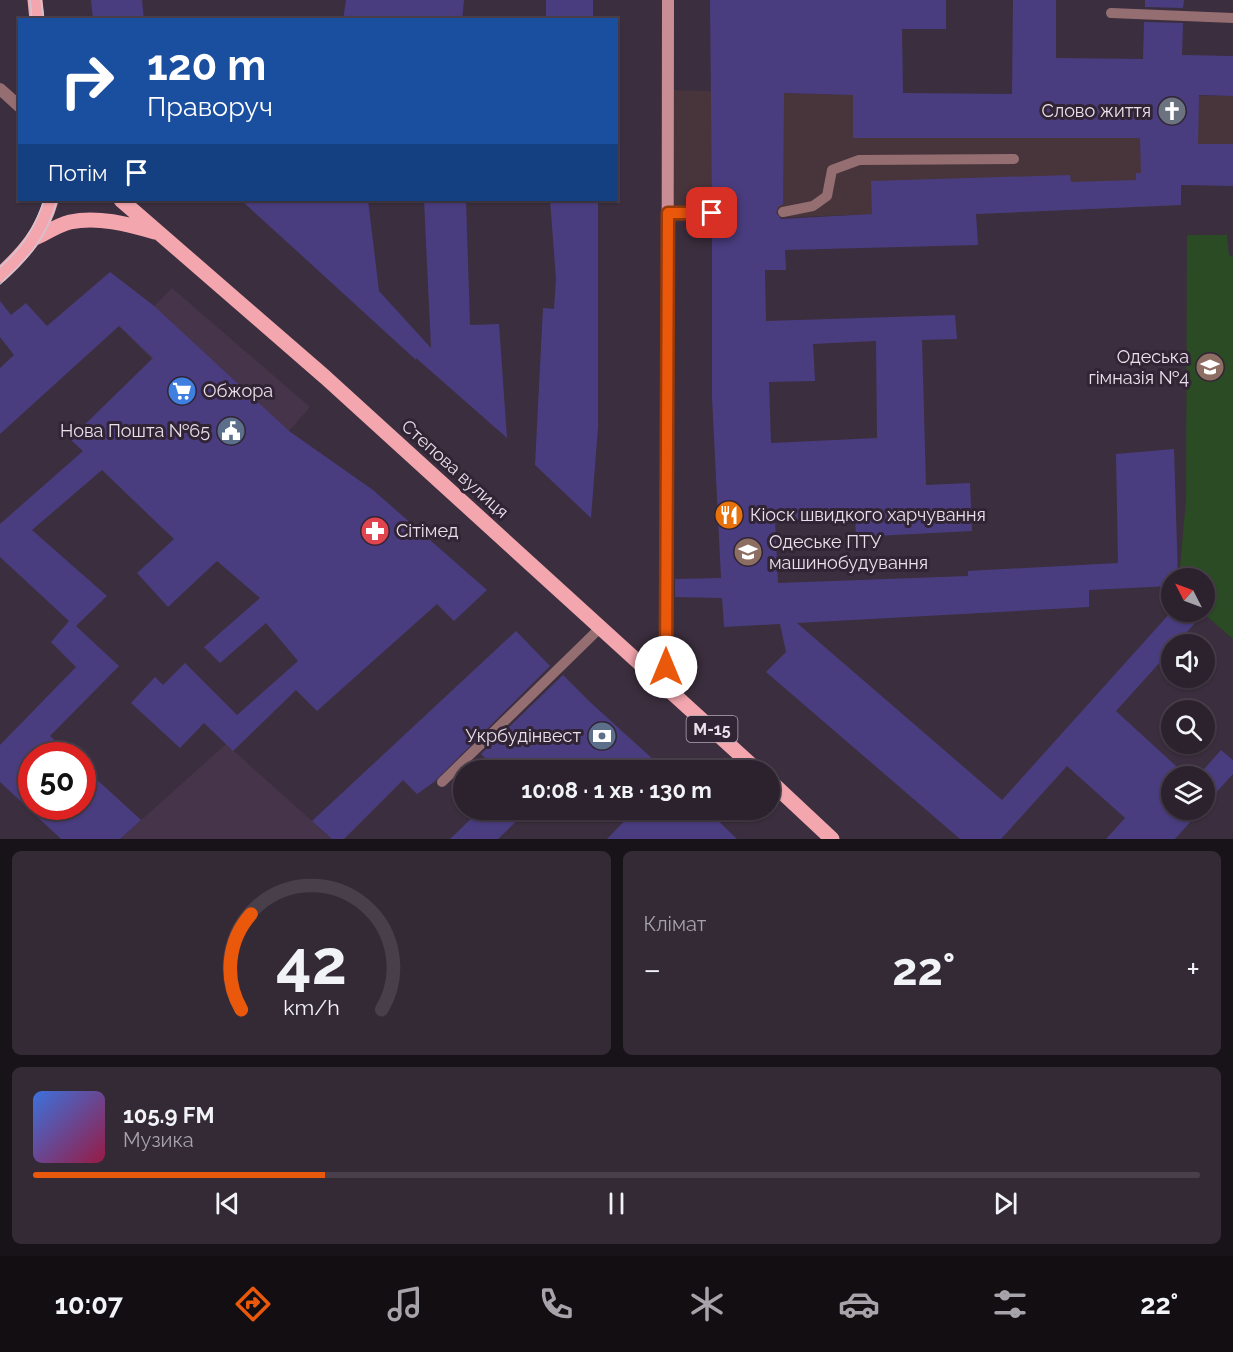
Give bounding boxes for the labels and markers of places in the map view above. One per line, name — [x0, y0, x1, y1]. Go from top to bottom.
church icon: Слово життя — [1156, 95, 1188, 127]
place label: Слово життя — [1042, 100, 1151, 121]
pin — [686, 187, 737, 238]
place label: Одеська гімназія №4 — [1088, 346, 1189, 388]
school or university icon: Одеська гімназія №4 — [1194, 351, 1226, 383]
supermarket icon: Обжора — [166, 375, 198, 407]
place label: Обжора — [203, 380, 273, 401]
public building icon: Нова Пошта №65 — [215, 415, 247, 447]
place label: Нова Пошта №65 — [60, 420, 210, 441]
restaurant icon: Кіоск швидкого харчування — [713, 499, 745, 531]
place label: Кіоск швидкого харчування — [750, 504, 986, 525]
pharmacy icon: Сітімед — [359, 515, 391, 547]
place label: Сітімед — [396, 520, 458, 541]
place label: Одеське ПТУ машинобудування — [769, 531, 928, 573]
school or university icon: Одеське ПТУ машинобудування — [732, 536, 764, 568]
bank icon: Укрбудінвест — [586, 720, 618, 752]
place label: Укрбудінвест — [466, 725, 581, 746]

